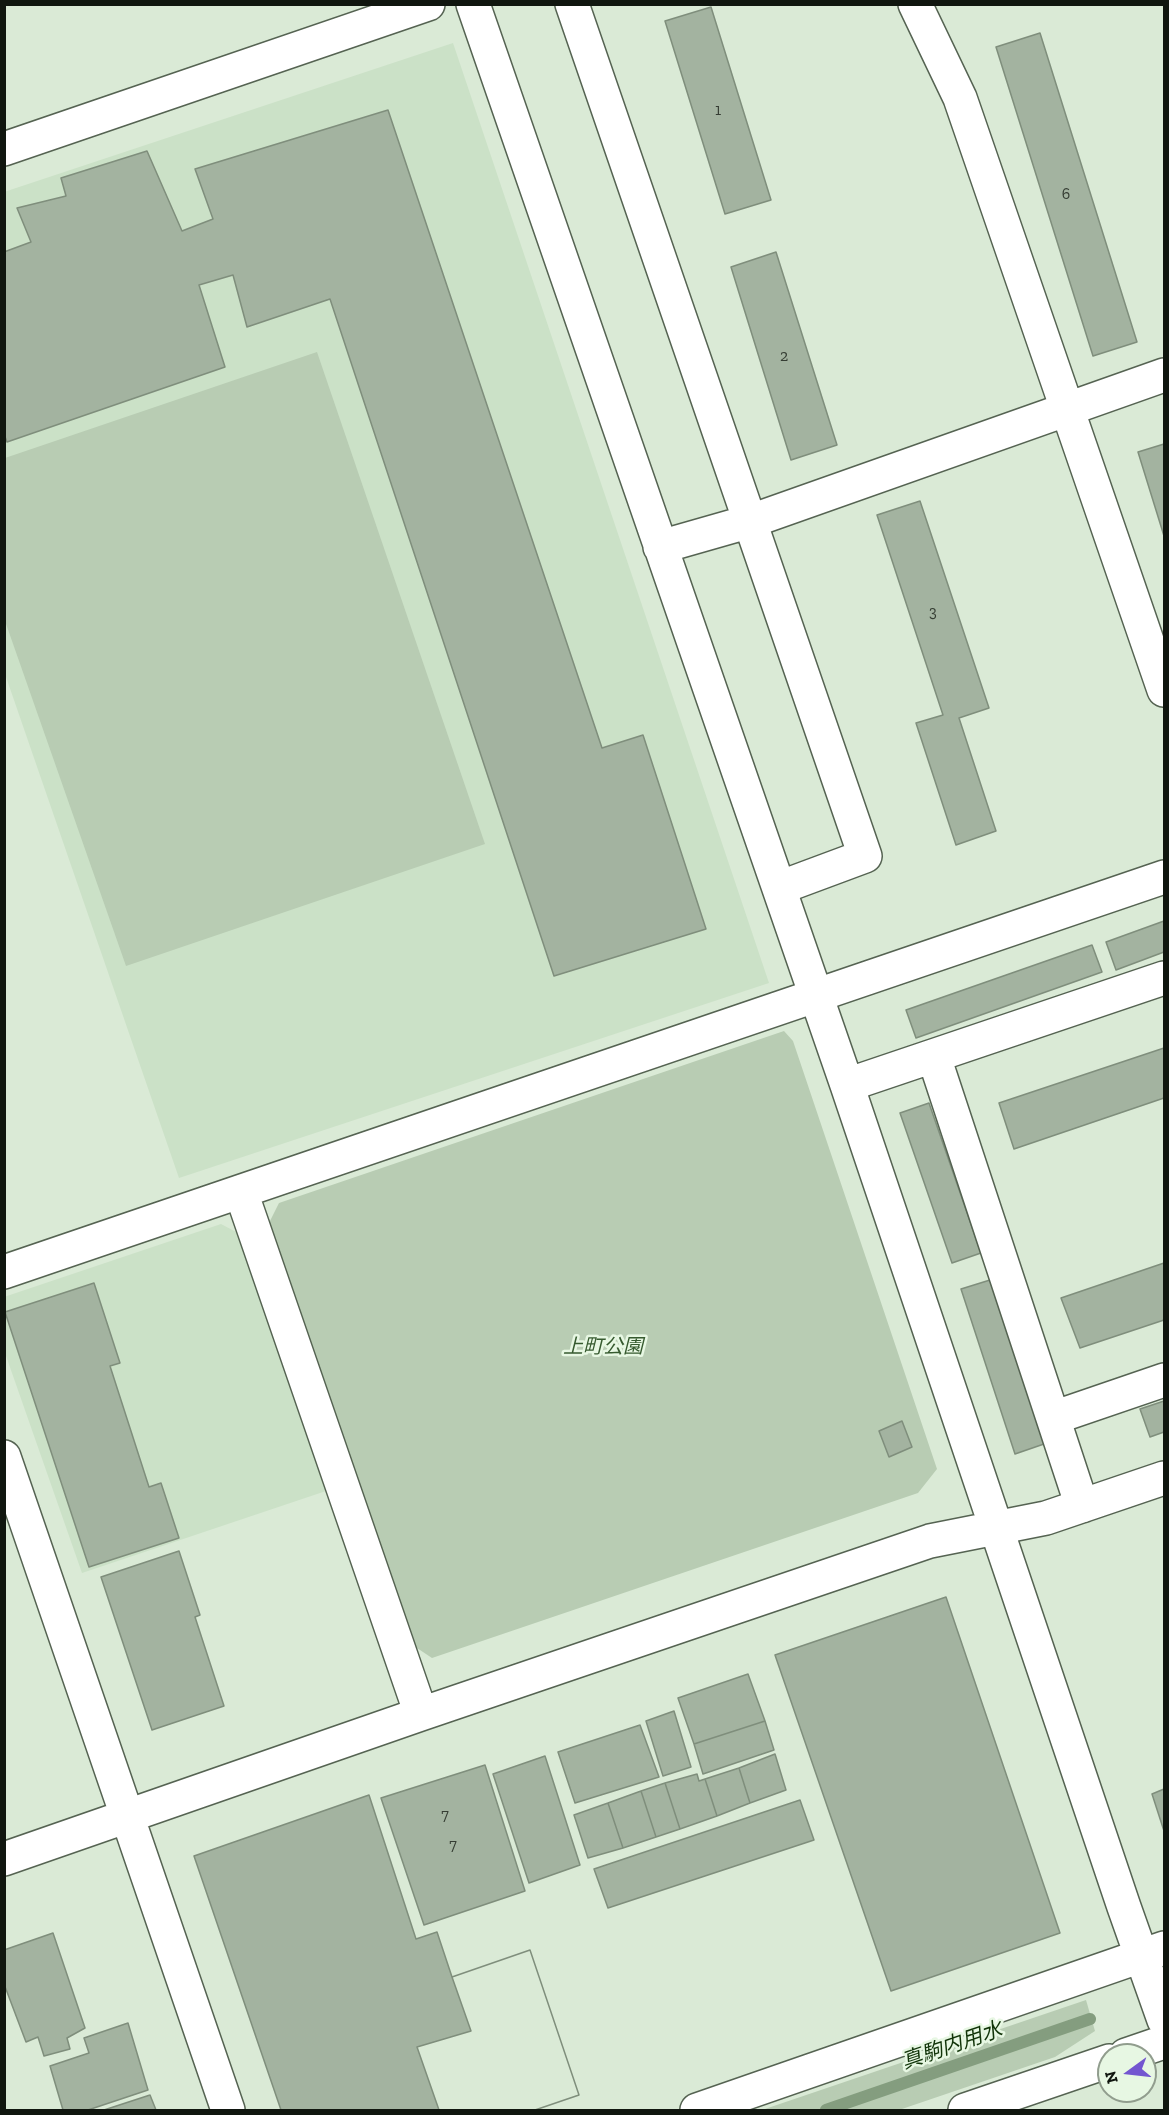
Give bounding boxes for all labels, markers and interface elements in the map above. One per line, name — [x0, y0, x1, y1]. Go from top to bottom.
house number: 1 — [715, 100, 721, 120]
house number: 6 — [1062, 184, 1070, 204]
house number: 2 — [780, 346, 788, 366]
house number: 3 — [929, 602, 937, 622]
park label: 上町公園 — [563, 1335, 643, 1359]
house number: 7 — [441, 1805, 449, 1825]
house number: 7 — [449, 1835, 457, 1855]
water label: 真駒内用水 — [898, 2017, 1006, 2075]
north arrow — [1097, 2043, 1157, 2103]
text: N — [1100, 2069, 1122, 2086]

